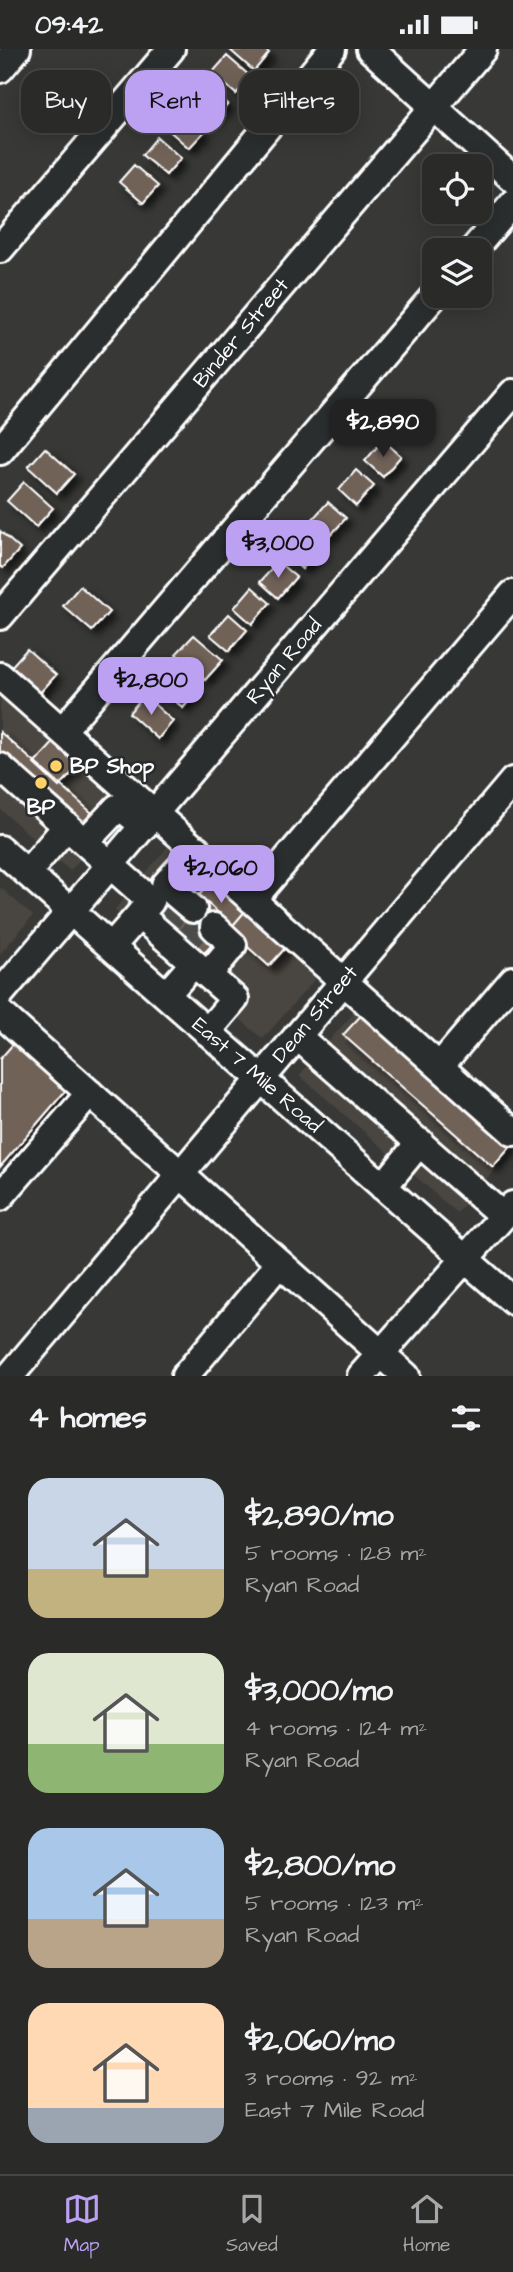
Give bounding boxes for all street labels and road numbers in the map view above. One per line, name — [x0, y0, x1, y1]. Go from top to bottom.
street label: Binder Street — [186, 271, 296, 394]
street label: Ryan Road — [239, 612, 330, 712]
street label: Dean Street — [266, 959, 365, 1069]
street label: East 7 Mile Road — [186, 1010, 328, 1140]

